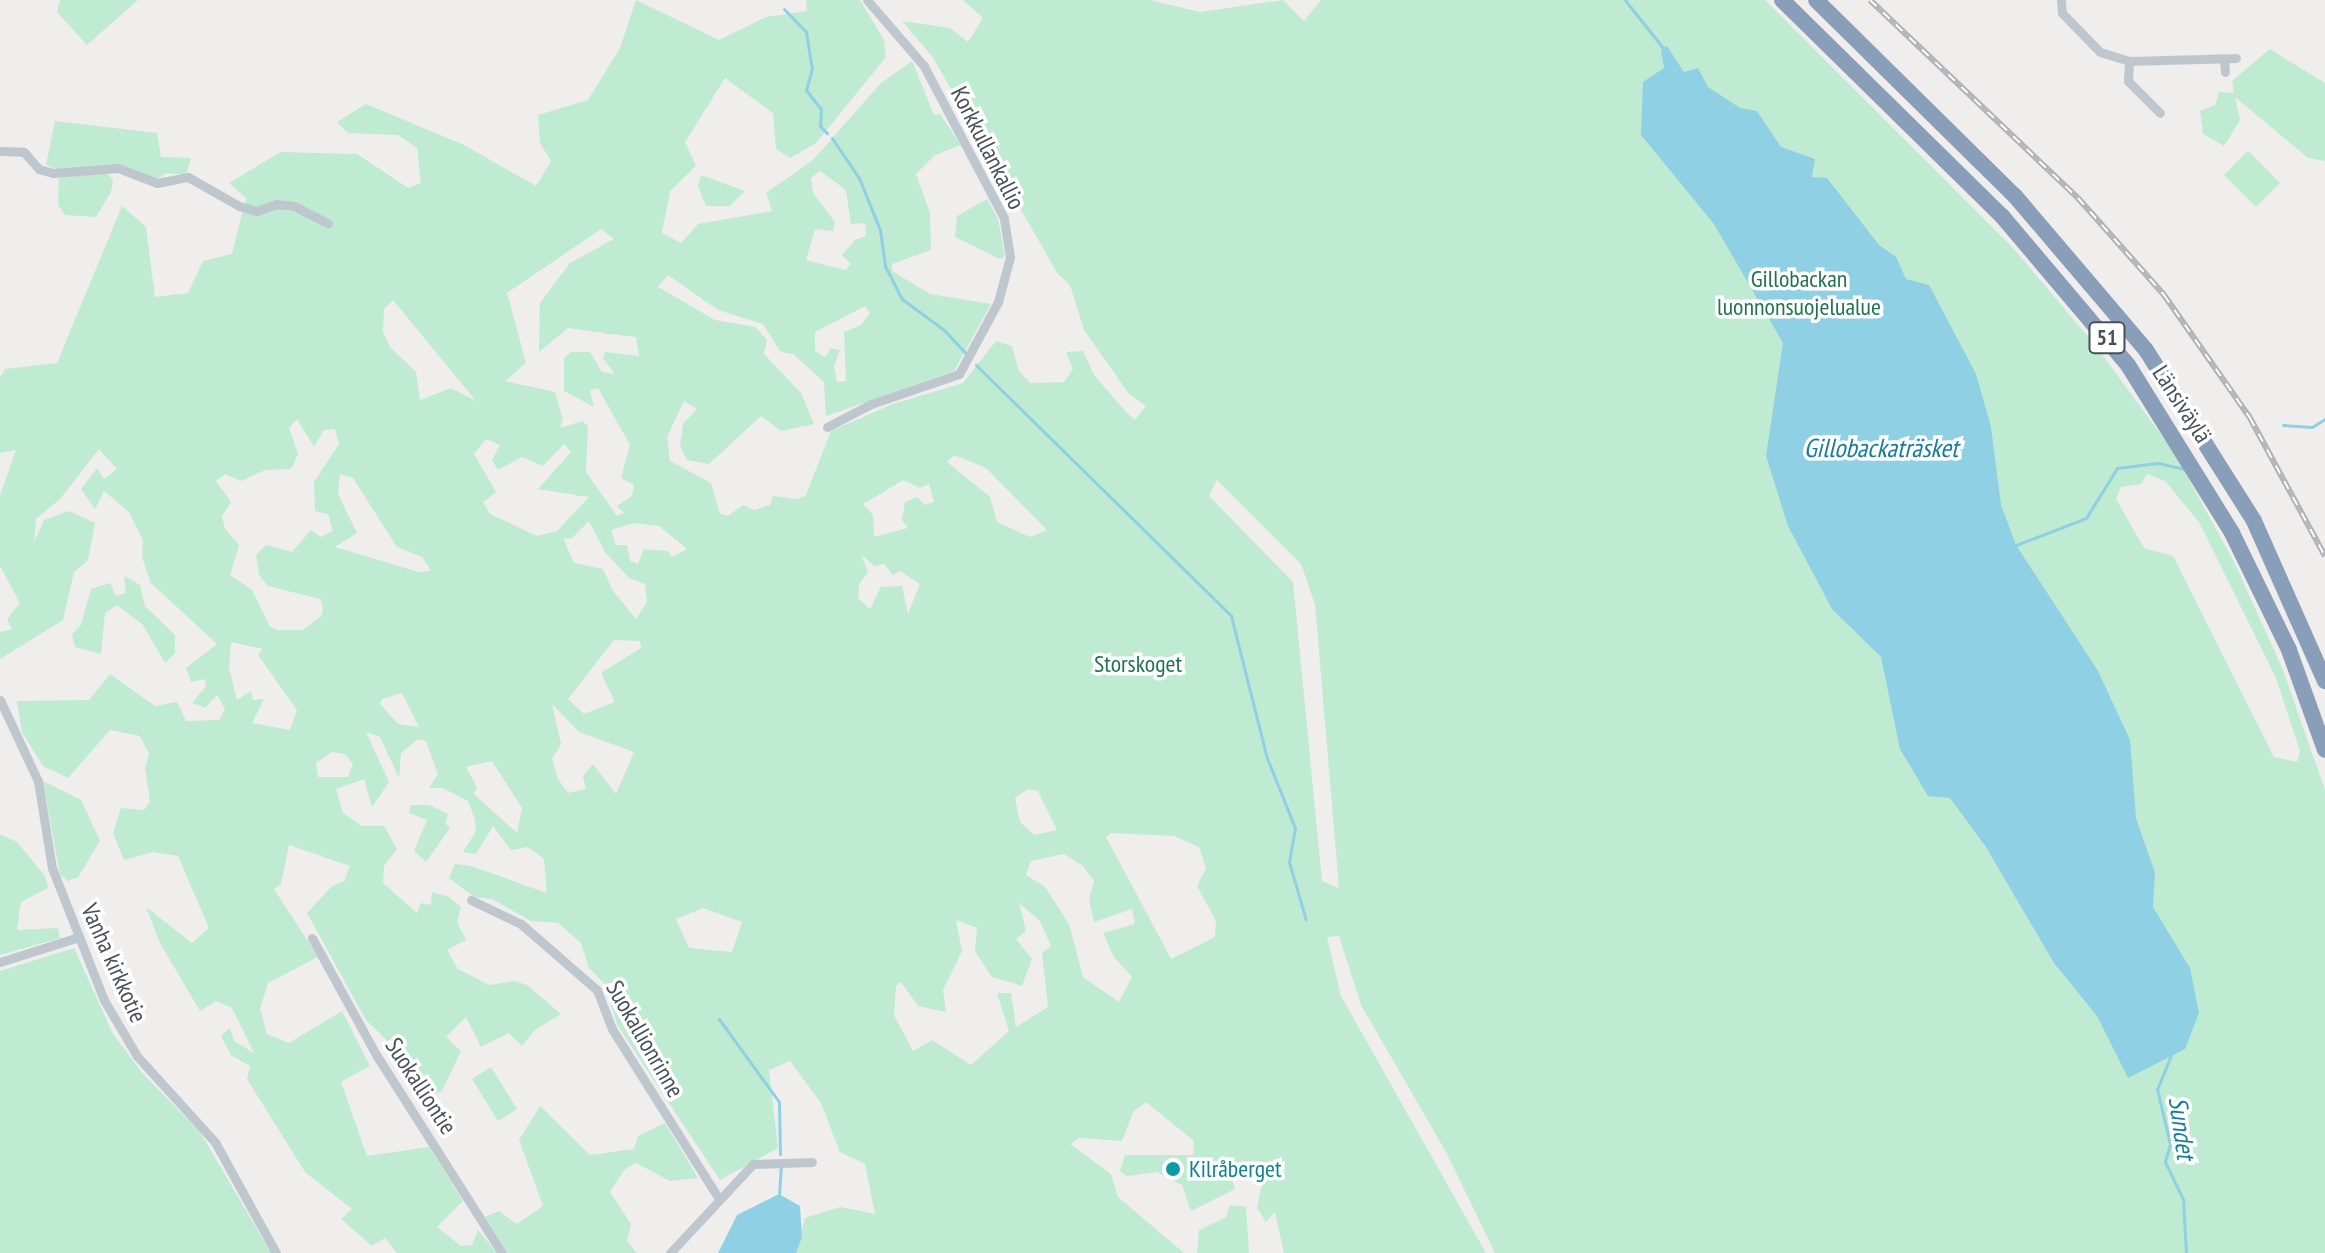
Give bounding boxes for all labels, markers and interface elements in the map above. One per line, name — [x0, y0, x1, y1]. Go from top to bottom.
street label: Korkkullankallio — [945, 82, 1031, 214]
park label: Gillobackan luonnonsuojelualue — [1717, 265, 1881, 321]
road number: 51 — [2087, 320, 2127, 356]
street label: Länsiväylä — [2146, 360, 2218, 448]
water label: Gillobackaträsket — [1804, 432, 1958, 464]
park label: Storskoget — [1094, 650, 1182, 678]
street label: Vanha kirkkotie — [75, 899, 153, 1027]
street label: Suokallionrinne — [600, 975, 690, 1103]
street label: Suokalliontie — [379, 1032, 463, 1140]
water label: Sundet — [2162, 1095, 2202, 1161]
place label: Kilråberget — [1189, 1155, 1282, 1183]
marker: Kilråberget — [1164, 1160, 1182, 1178]

